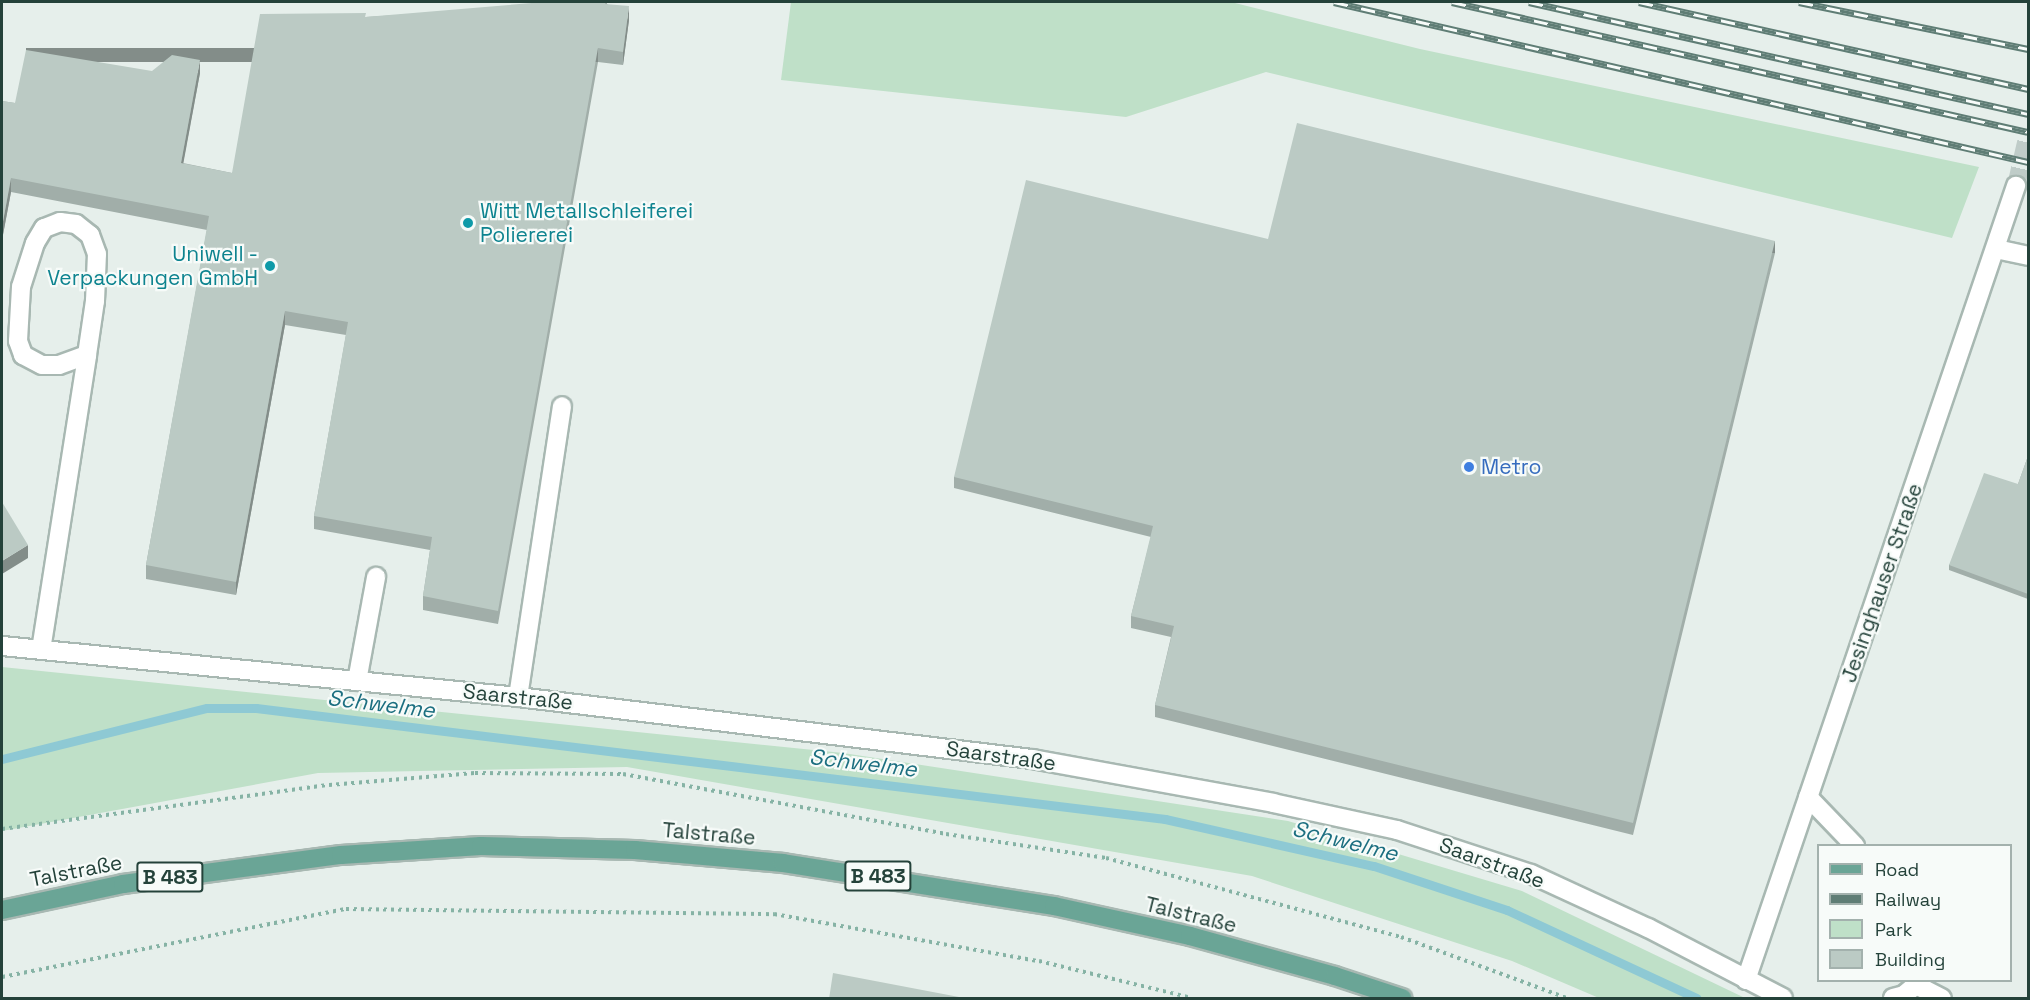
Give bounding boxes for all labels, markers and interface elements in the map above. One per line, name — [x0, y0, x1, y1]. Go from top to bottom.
place label: Witt Metallschleiferei Poliererei — [480, 198, 693, 248]
marker: Witt Metallschleiferei Poliererei — [461, 216, 475, 230]
place label: Uniwell - Verpackungen GmbH — [47, 241, 258, 291]
marker: Uniwell - Verpackungen GmbH — [263, 259, 277, 273]
place label: Metro — [1481, 454, 1541, 480]
marker: Metro — [1462, 460, 1476, 474]
street label: Jesinghauser Straße — [1836, 480, 1928, 686]
street label: Saarstraße — [462, 679, 574, 715]
water label: Schwelme — [326, 684, 436, 724]
street label: Saarstraße — [945, 736, 1057, 776]
water label: Schwelme — [808, 743, 918, 783]
water label: Schwelme — [1290, 815, 1400, 867]
street label: Talstraße — [661, 817, 757, 851]
street label: Saarstraße — [1436, 832, 1548, 894]
legend — [1817, 844, 2012, 982]
street label: Talstraße — [28, 850, 124, 892]
text: Road — [1875, 858, 1919, 881]
road number: B 483 — [844, 859, 912, 893]
road number: B 483 — [136, 860, 204, 894]
text: Railway — [1875, 888, 1941, 911]
street label: Talstraße — [1143, 891, 1239, 939]
text: Park — [1875, 918, 1912, 941]
text: Building — [1875, 948, 1945, 971]

